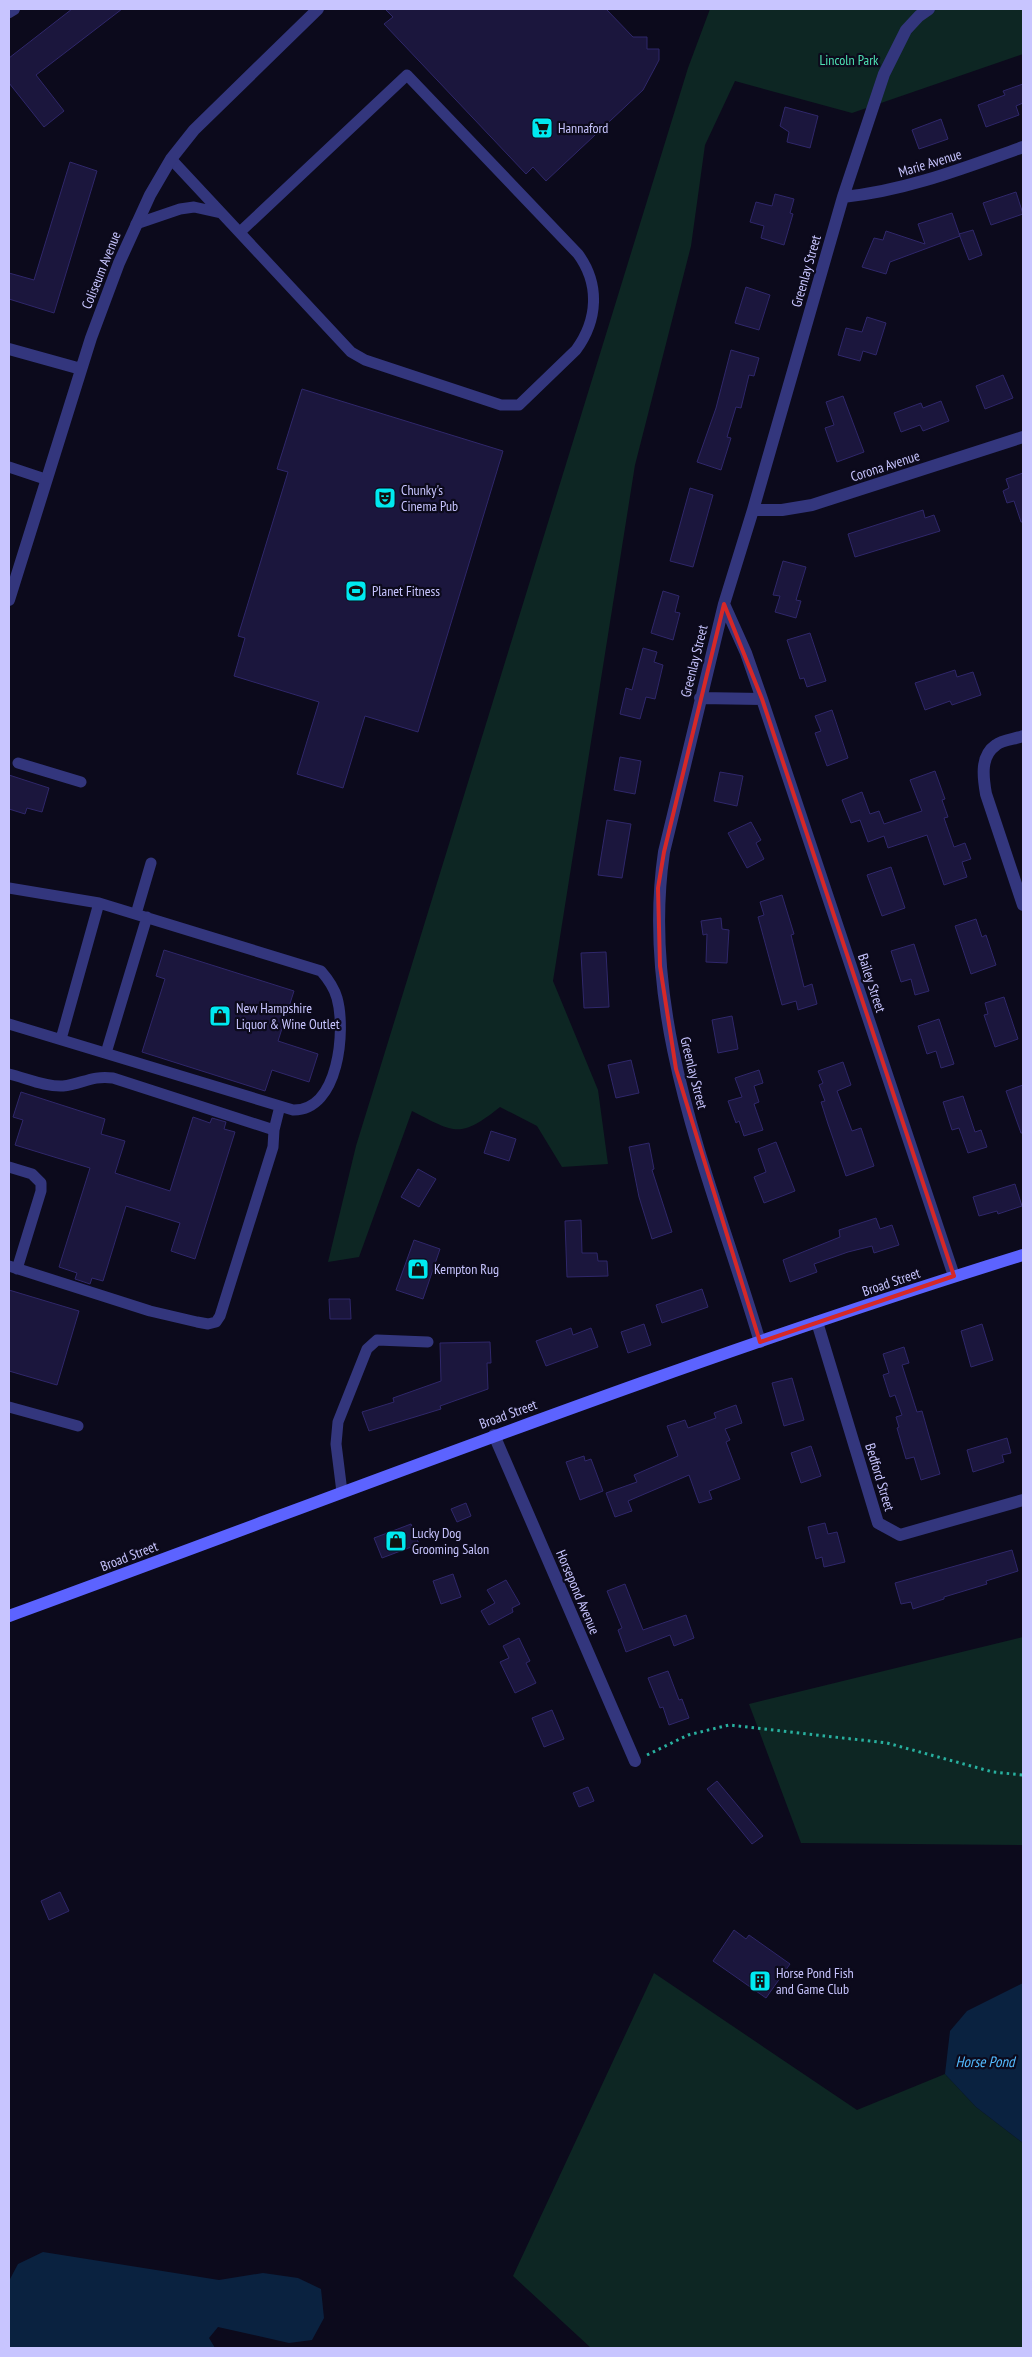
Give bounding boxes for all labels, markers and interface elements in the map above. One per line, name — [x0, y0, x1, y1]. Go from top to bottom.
park label: Lincoln Park — [820, 51, 879, 69]
supermarket icon: Hannaford — [530, 116, 554, 140]
place label: Hannaford — [558, 119, 608, 137]
street label: Marie Avenue — [896, 145, 964, 181]
street label: Coliseum Avenue — [77, 228, 125, 311]
street label: Greenlay Street — [787, 233, 825, 309]
street label: Corona Avenue — [848, 446, 922, 486]
place label: Chunky's Cinema Pub — [401, 481, 458, 515]
theatre icon: Chunky's Cinema Pub — [373, 486, 397, 510]
sports icon: Planet Fitness — [344, 579, 368, 603]
place label: Planet Fitness — [372, 582, 440, 600]
street label: Greenlay Street — [676, 623, 712, 699]
street label: Bailey Street — [854, 951, 890, 1015]
place label: New Hampshire Liquor & Wine Outlet — [236, 999, 340, 1033]
shop icon: New Hampshire Liquor & Wine Outlet — [208, 1004, 232, 1028]
street label: Greenlay Street — [676, 1035, 712, 1111]
shop icon: Kempton Rug — [406, 1257, 430, 1281]
place label: Kempton Rug — [434, 1260, 499, 1278]
street label: Broad Street — [860, 1264, 922, 1300]
street label: Broad Street — [477, 1395, 539, 1433]
street label: Bedford Street — [861, 1441, 899, 1513]
place label: Lucky Dog Grooming Salon — [412, 1524, 489, 1558]
shop icon: Lucky Dog Grooming Salon — [384, 1529, 408, 1553]
street label: Broad Street — [98, 1537, 160, 1575]
street label: Horsepond Avenue — [552, 1547, 604, 1637]
place label: Horse Pond Fish and Game Club — [776, 1964, 854, 1998]
building icon: Horse Pond Fish and Game Club — [748, 1969, 772, 1993]
water label: Horse Pond — [956, 2052, 1017, 2071]

